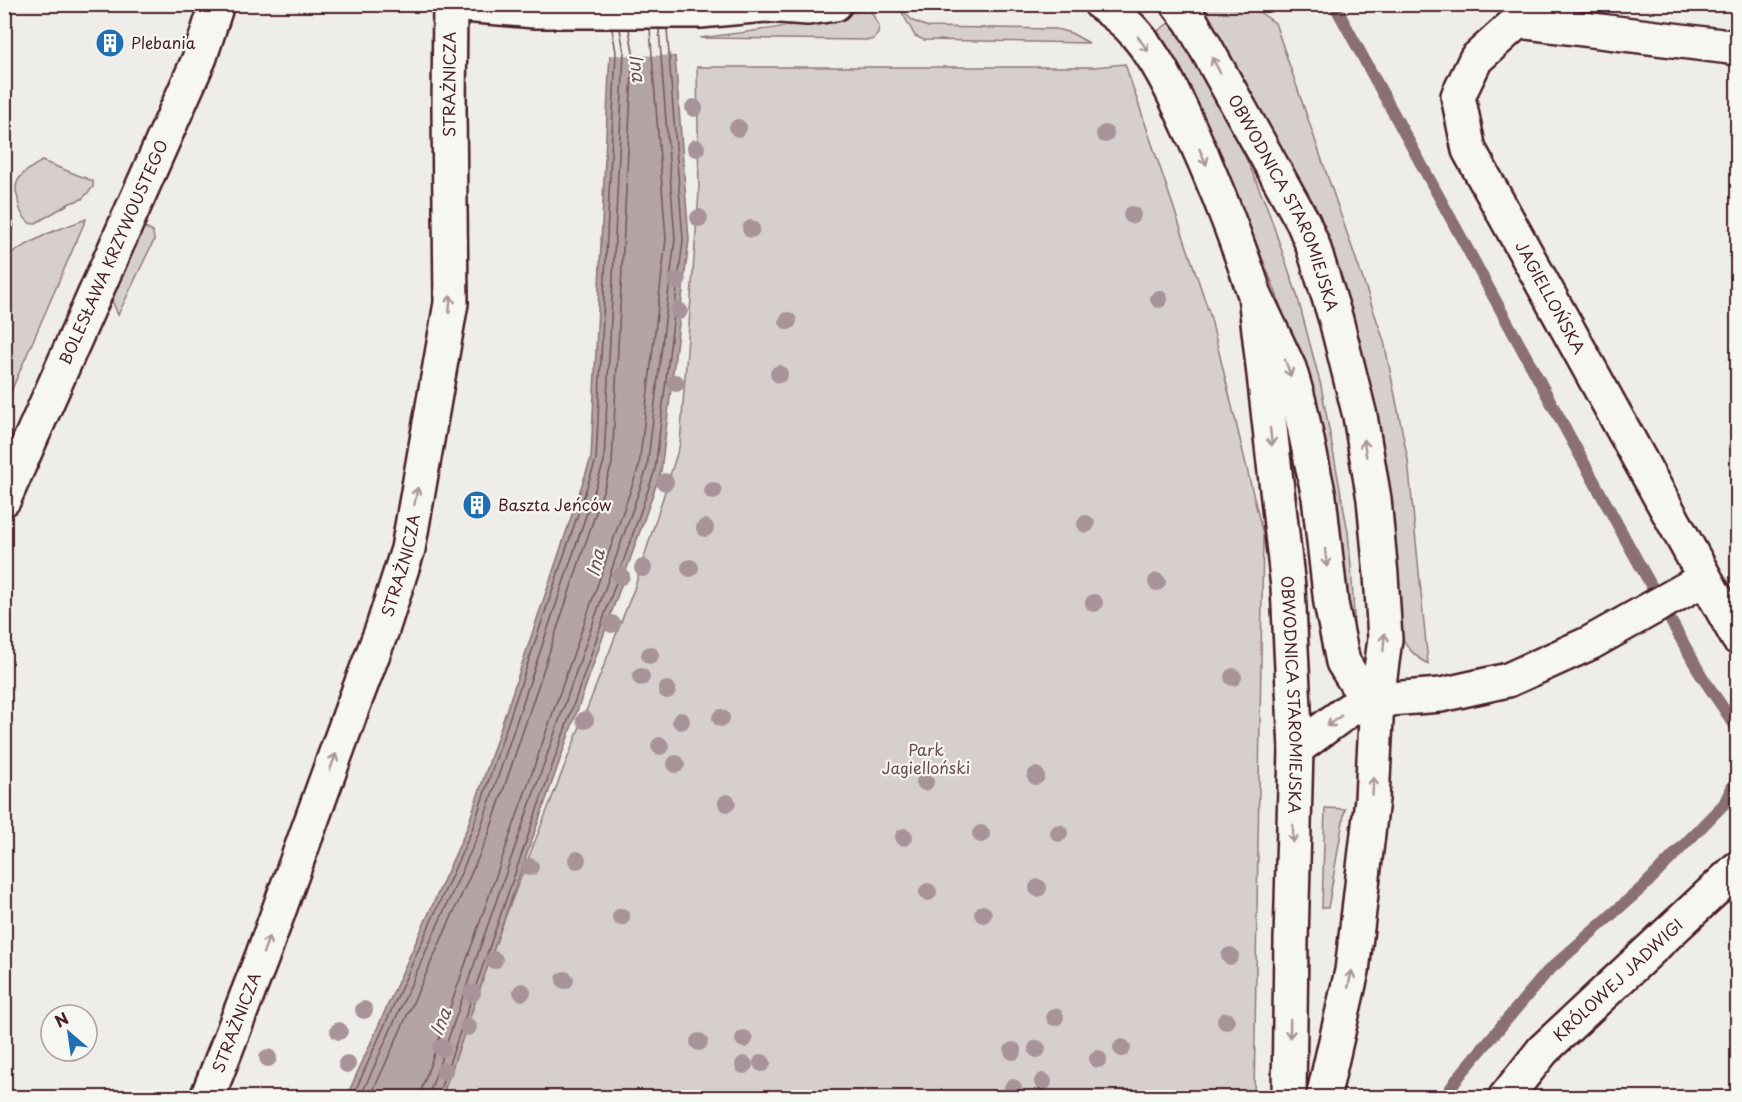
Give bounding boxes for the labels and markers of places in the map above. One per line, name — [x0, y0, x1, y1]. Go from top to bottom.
building icon: Plebania — [94, 27, 126, 59]
place label: Plebania — [131, 30, 196, 54]
building icon: Baszta Jeńców — [461, 489, 493, 521]
place label: Baszta Jeńców — [498, 492, 612, 516]

